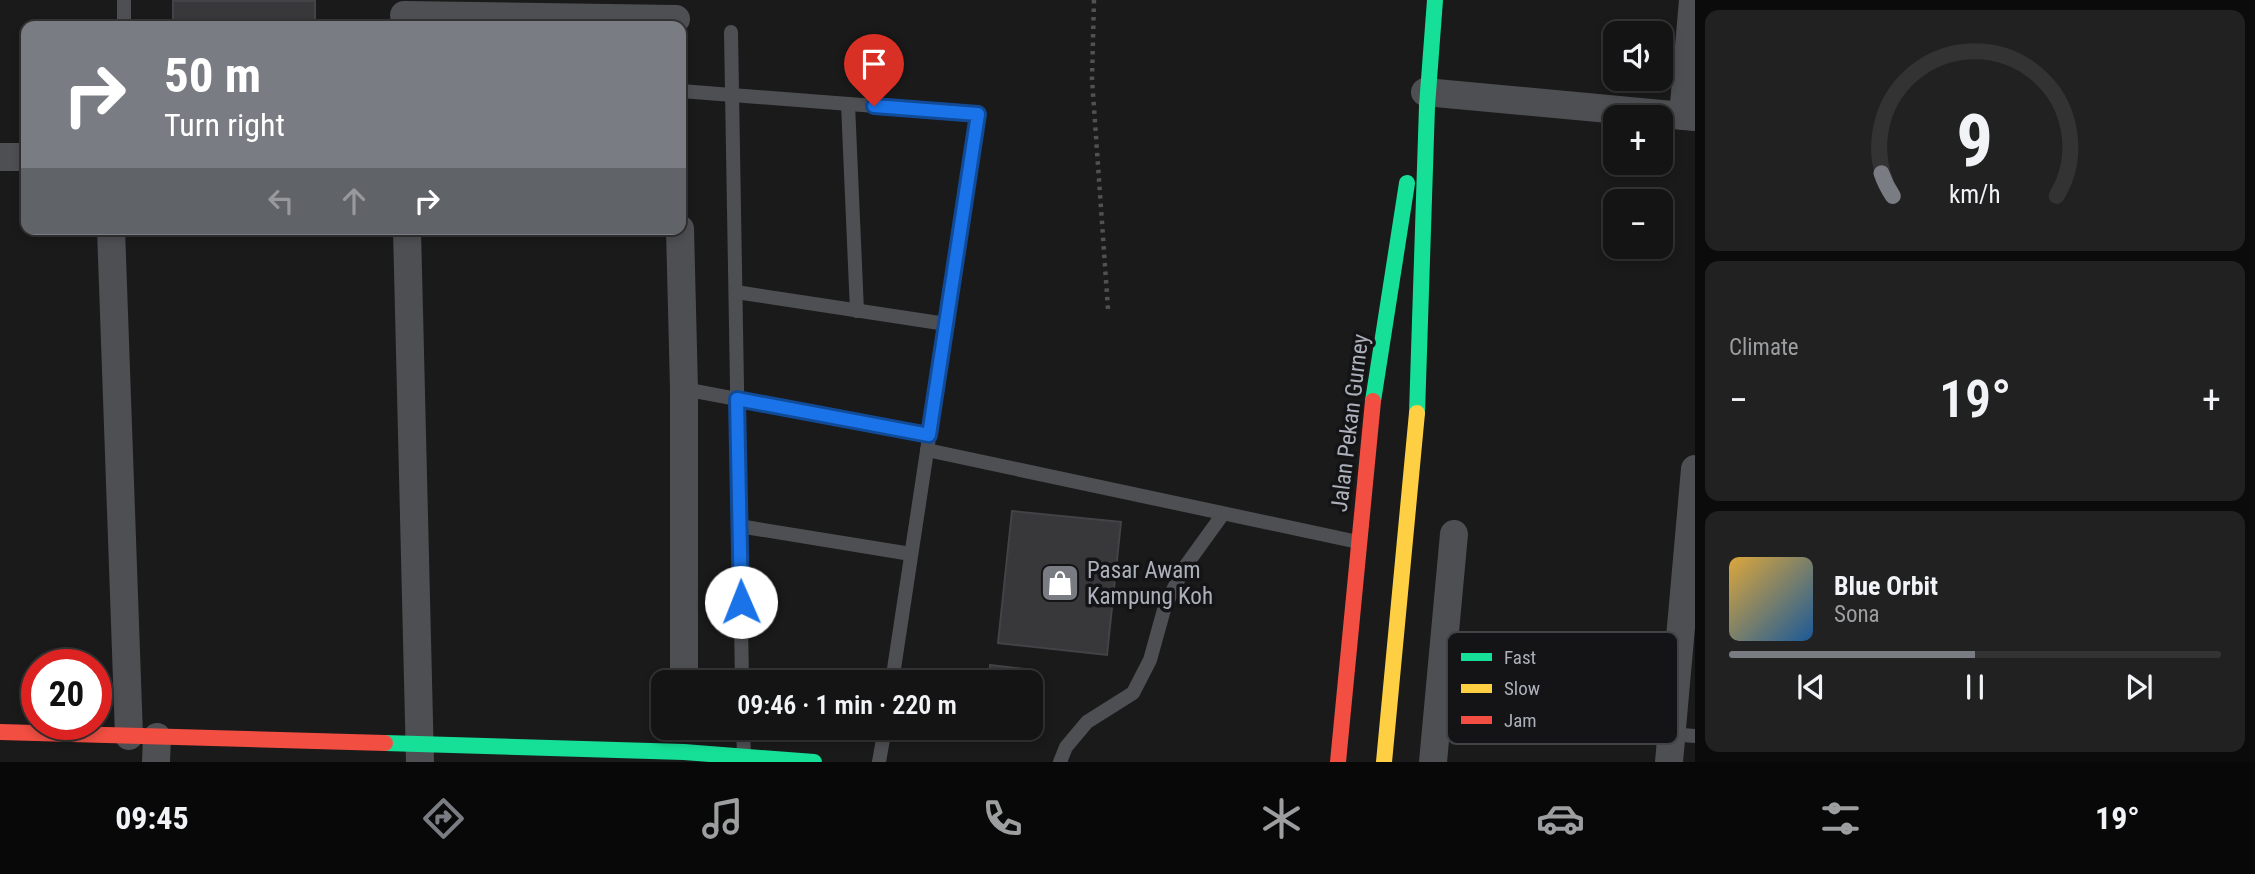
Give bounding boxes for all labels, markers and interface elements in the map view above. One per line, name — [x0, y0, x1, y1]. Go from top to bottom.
map controls — [1603, 21, 1673, 259]
button: sound — [1603, 21, 1673, 91]
pin — [844, 34, 904, 106]
icon: arrive — [855, 45, 893, 83]
text: 50 m — [164, 47, 261, 104]
icon: right — [49, 49, 140, 140]
text: 9 — [1957, 99, 1993, 185]
button: + — [1603, 105, 1673, 175]
text: Turn right — [164, 106, 285, 144]
text: km/h — [1949, 180, 2001, 209]
icon: left — [262, 182, 300, 220]
icon: ahead — [335, 182, 373, 220]
icon: right — [408, 182, 446, 220]
button: − — [1603, 189, 1673, 259]
street label: Jalan Pekan Gurney — [1326, 332, 1374, 514]
text: Climate — [1729, 334, 1799, 361]
text: 19° — [1939, 369, 2011, 430]
text: − — [1729, 378, 1748, 422]
text: + — [2202, 378, 2221, 422]
place label: Pasar Awam Kampung Koh — [1087, 557, 1213, 610]
shop icon: Pasar Awam Kampung Koh — [1039, 562, 1081, 604]
position arrow — [704, 565, 778, 639]
text: Blue Orbit — [1834, 571, 1938, 601]
text: Sona — [1834, 601, 1880, 628]
legend — [1447, 632, 1678, 744]
text: Fast — [1504, 646, 1536, 669]
speed limit sign: 20 — [21, 649, 112, 740]
icon: previous — [1792, 668, 1830, 706]
icon: pause — [1956, 668, 1994, 706]
icon: next — [2120, 668, 2158, 706]
text: Slow — [1504, 677, 1540, 700]
text: 09:46 · 1 min · 220 m — [737, 690, 957, 720]
text: Jam — [1504, 709, 1537, 732]
icon: directions — [419, 794, 468, 843]
icon: music — [698, 794, 747, 843]
icon: phone — [978, 794, 1027, 843]
icon: climate — [1257, 794, 1306, 843]
icon: car — [1536, 794, 1585, 843]
icon: filters — [1816, 794, 1865, 843]
text: 09:45 — [115, 799, 189, 837]
text: 19° — [2095, 799, 2140, 837]

